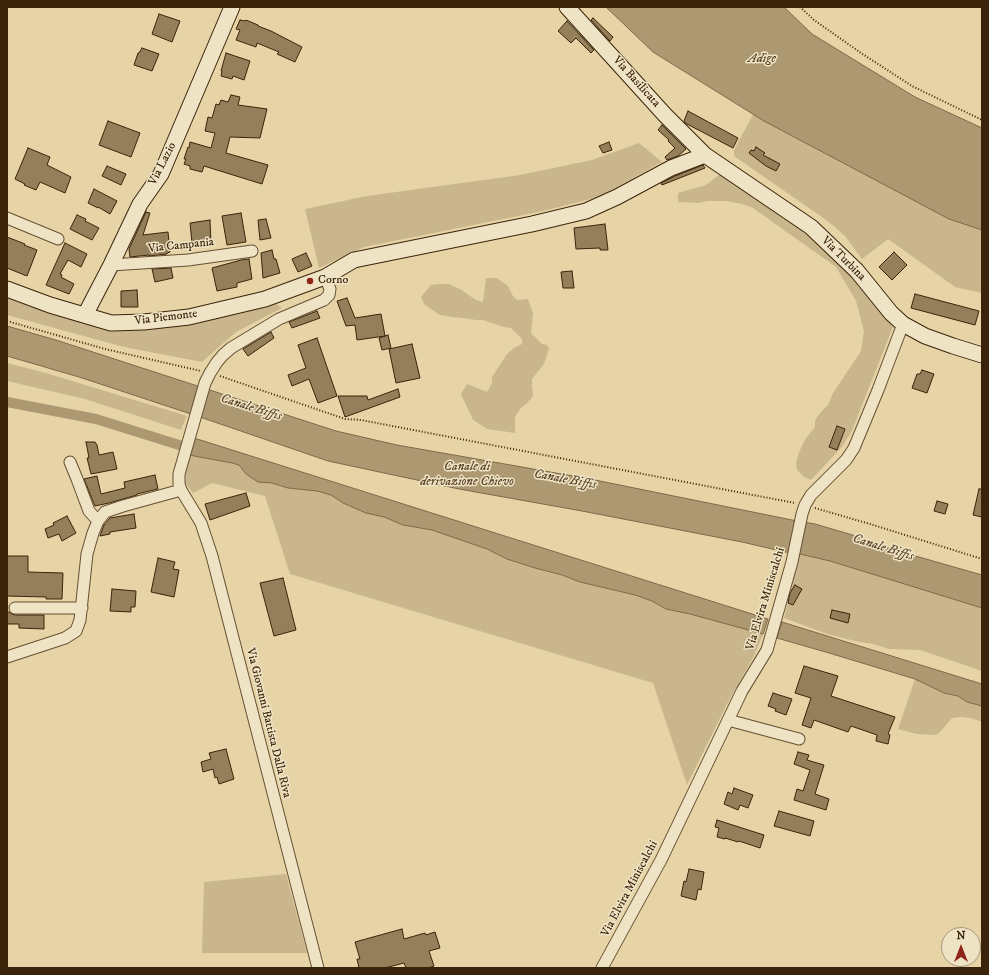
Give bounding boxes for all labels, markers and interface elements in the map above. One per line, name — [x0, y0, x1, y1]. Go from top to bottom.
water label: Adige — [748, 51, 776, 67]
street label: Via Basilicata — [609, 53, 663, 111]
street label: Via Lazio — [146, 140, 180, 188]
street label: Via Turbina — [818, 234, 868, 284]
street label: Via Campania — [147, 235, 215, 257]
place label: Corno — [318, 274, 348, 288]
marker: Corno — [305, 276, 315, 286]
street label: Via Piemonte — [134, 307, 198, 329]
water label: Canale Biffis — [218, 391, 284, 425]
water label: Canale di derivazione Chievo — [420, 459, 514, 490]
water label: Canale Biffis — [533, 467, 597, 493]
water label: Canale Biffis — [850, 531, 916, 565]
street label: Via Elvira Miniscalchi — [744, 546, 788, 652]
street label: Via Giovanni Battista Dalla Riva — [242, 647, 294, 799]
street label: Via Elvira Miniscalchi — [599, 839, 661, 939]
north arrow — [941, 927, 981, 967]
text: N — [956, 929, 966, 943]

